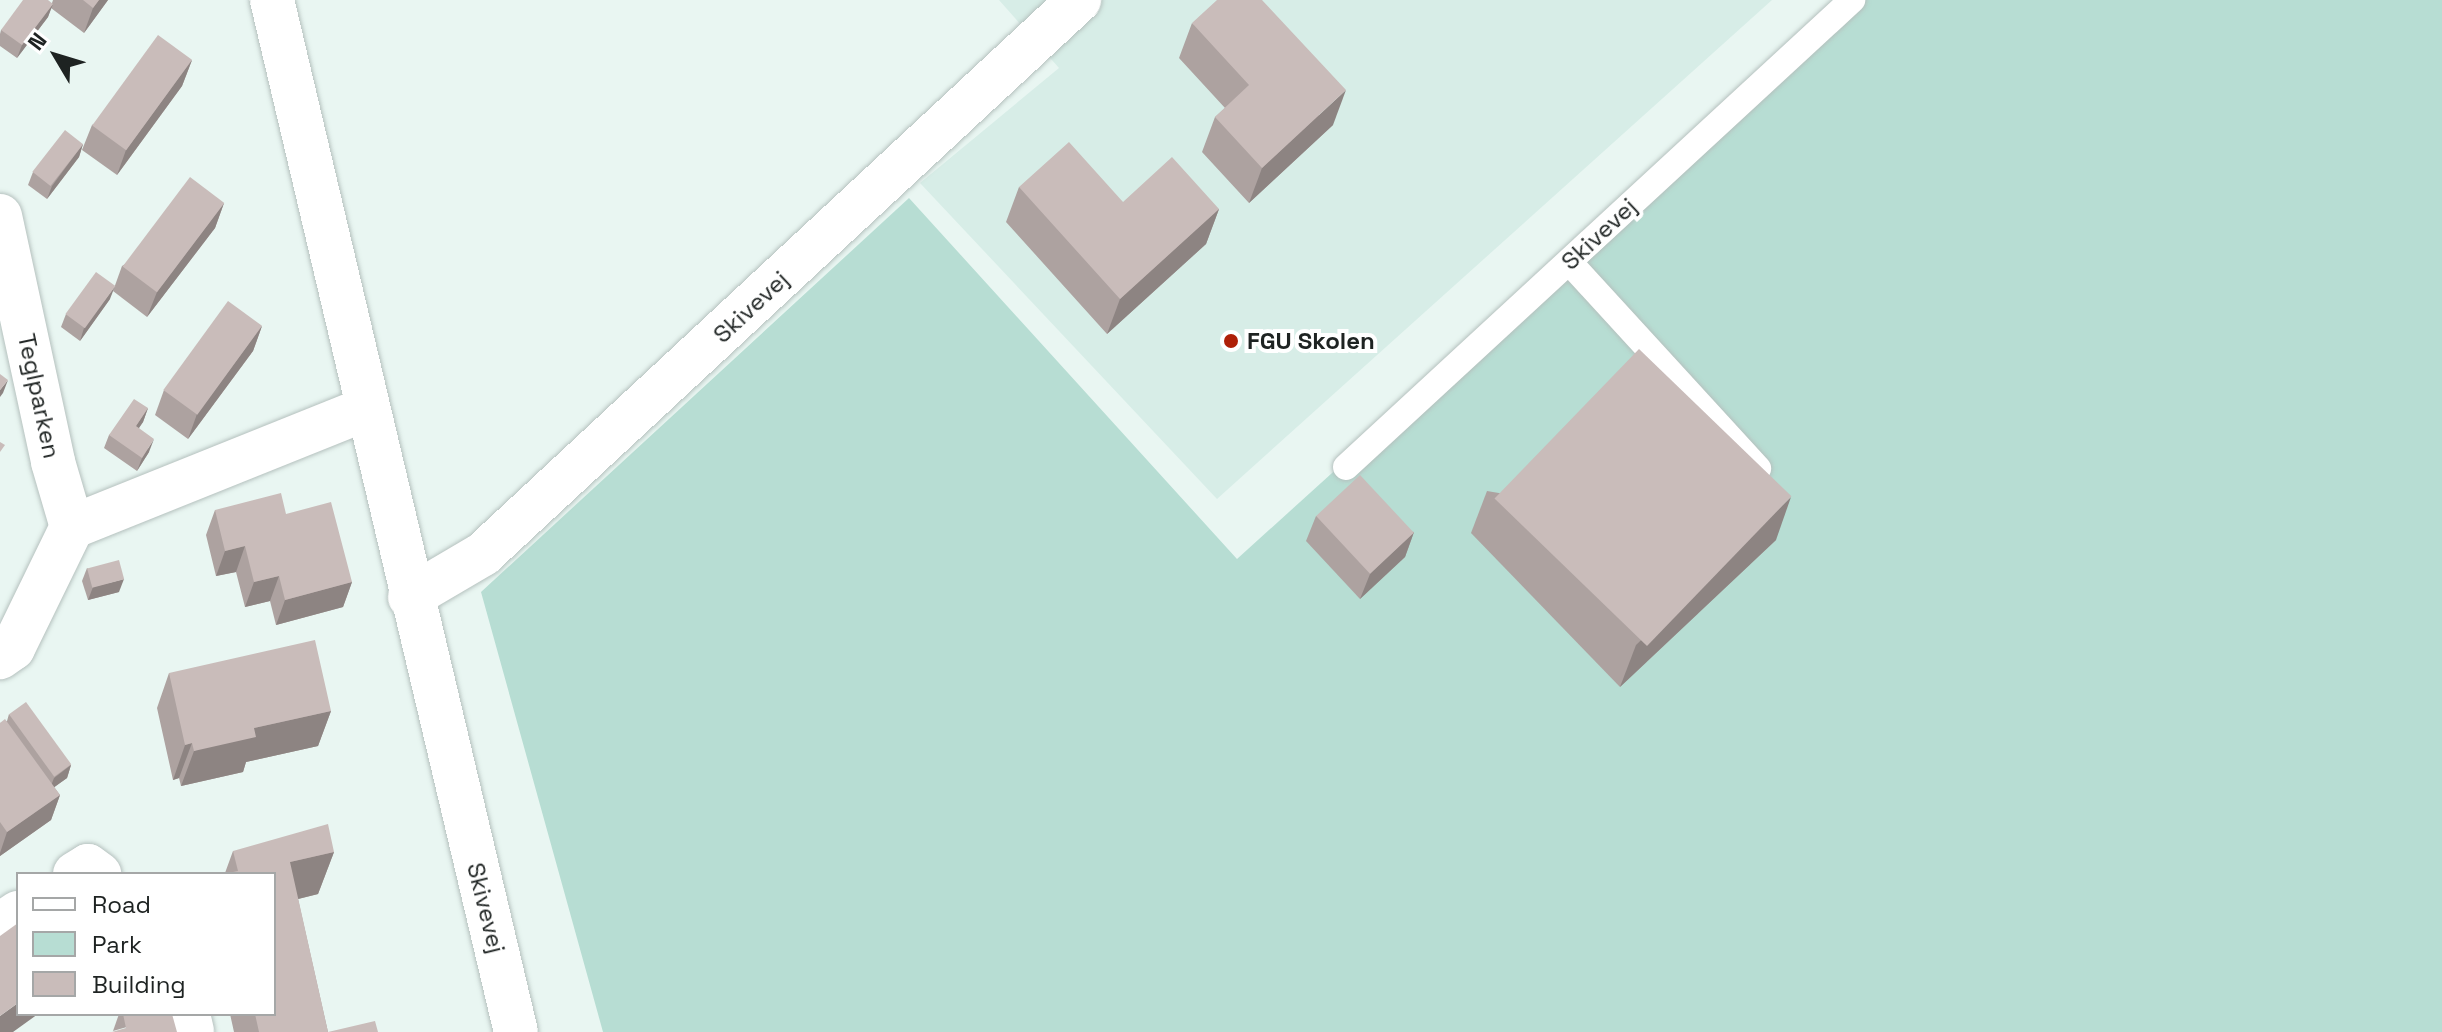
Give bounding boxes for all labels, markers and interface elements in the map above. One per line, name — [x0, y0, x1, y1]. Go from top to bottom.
north arrow — [16, 16, 96, 96]
text: N — [22, 27, 53, 56]
street label: Skivevej — [1555, 192, 1643, 276]
street label: Skivevej — [707, 265, 795, 349]
place label: FGU Skolen — [1247, 327, 1375, 355]
street label: Teglparken — [12, 331, 66, 461]
marker: FGU Skolen — [1222, 332, 1240, 350]
street label: Skivevej — [461, 860, 511, 956]
legend — [16, 872, 276, 1016]
text: Road — [92, 889, 151, 920]
text: Park — [92, 929, 142, 960]
text: Building — [92, 969, 186, 1000]

